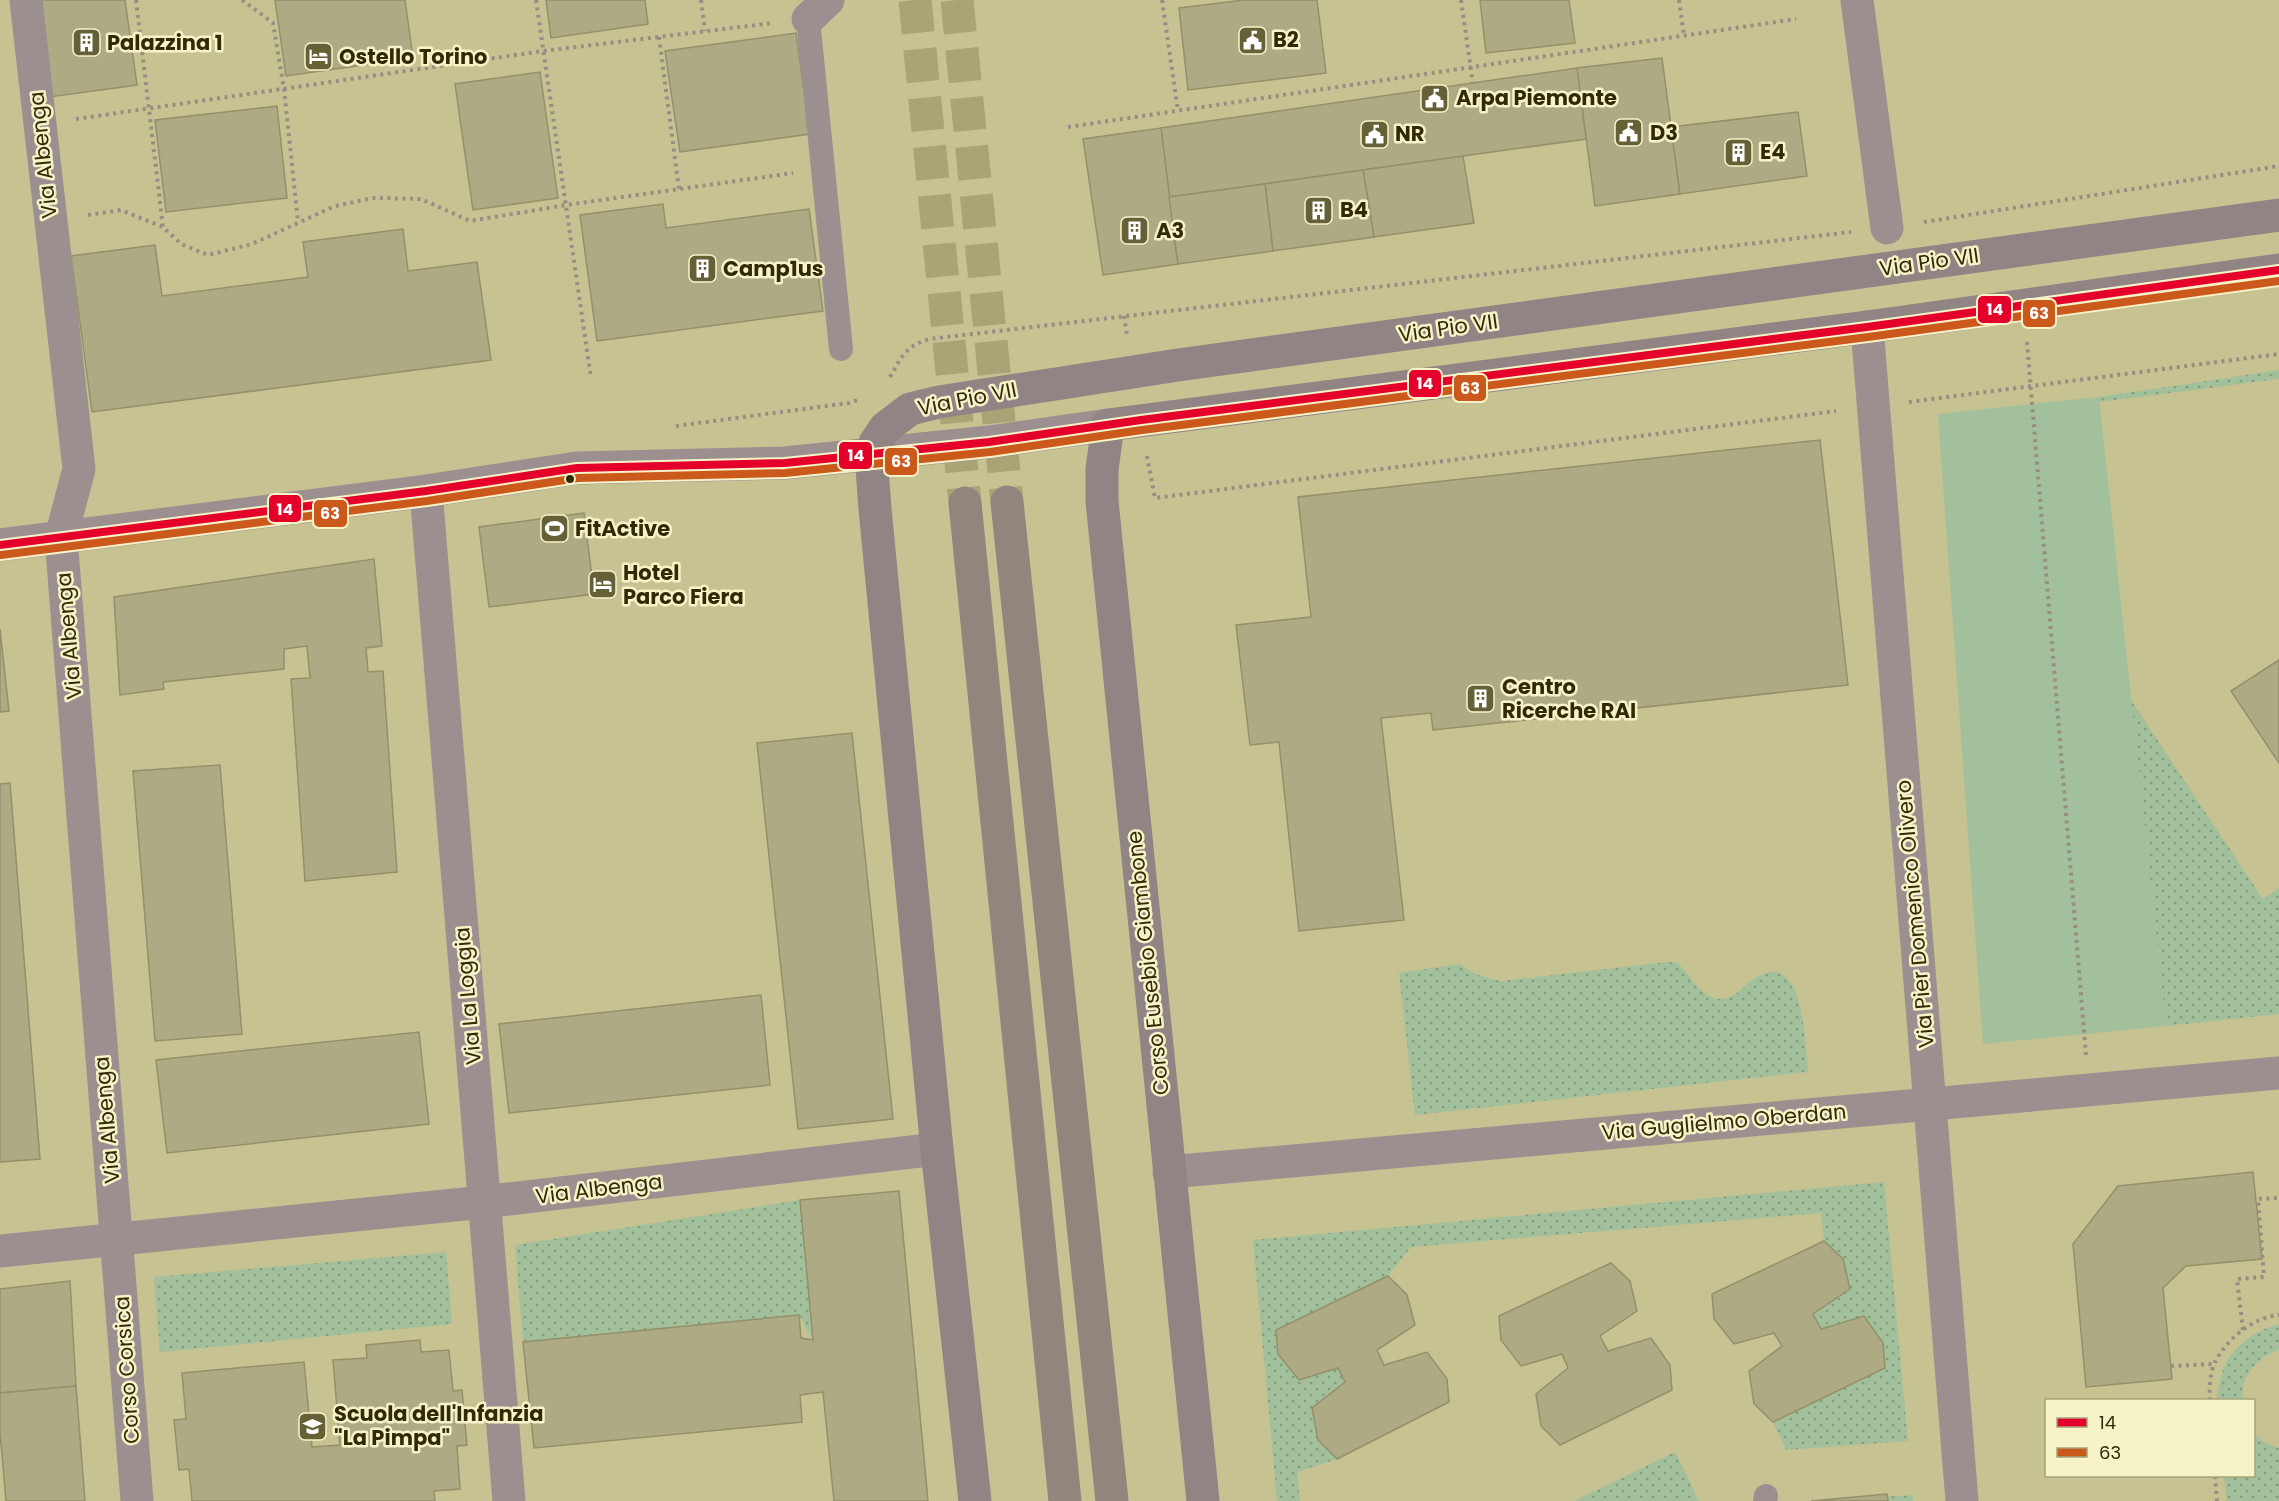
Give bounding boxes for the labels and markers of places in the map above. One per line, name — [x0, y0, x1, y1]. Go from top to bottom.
public building icon: B2 — [1236, 24, 1268, 56]
place label: B2 — [1273, 25, 1299, 54]
building icon: Palazzina 1 — [70, 27, 102, 59]
place label: Palazzina 1 — [107, 28, 223, 57]
hotel icon: Ostello Torino — [302, 41, 334, 73]
place label: Ostello Torino — [339, 42, 487, 71]
public building icon: Arpa Piemonte — [1419, 82, 1451, 114]
place label: Arpa Piemonte — [1456, 83, 1617, 112]
public building icon: D3 — [1613, 117, 1645, 149]
public building icon: NR — [1358, 118, 1390, 150]
place label: D3 — [1650, 118, 1678, 147]
place label: NR — [1395, 119, 1424, 148]
building icon: E4 — [1723, 136, 1755, 168]
place label: E4 — [1760, 137, 1786, 166]
building icon: B4 — [1303, 194, 1335, 226]
place label: B4 — [1340, 195, 1368, 224]
building icon: A3 — [1119, 215, 1151, 247]
place label: A3 — [1156, 216, 1184, 245]
building icon: Camp1us — [686, 253, 718, 285]
place label: Camp1us — [723, 254, 824, 283]
unlabelled marker — [564, 473, 576, 485]
sports icon: FitActive — [538, 513, 570, 545]
place label: FitActive — [575, 514, 670, 543]
place label: Hotel Parco Fiera — [623, 558, 744, 611]
hotel icon: Hotel Parco Fiera — [586, 569, 618, 601]
place label: Centro Ricerche RAI — [1502, 672, 1636, 725]
building icon: Centro Ricerche RAI — [1465, 683, 1497, 715]
place label: Scuola dell'Infanzia "La Pimpa" — [334, 1399, 543, 1452]
school or university icon: Scuola dell'Infanzia "La Pimpa" — [297, 1410, 329, 1442]

